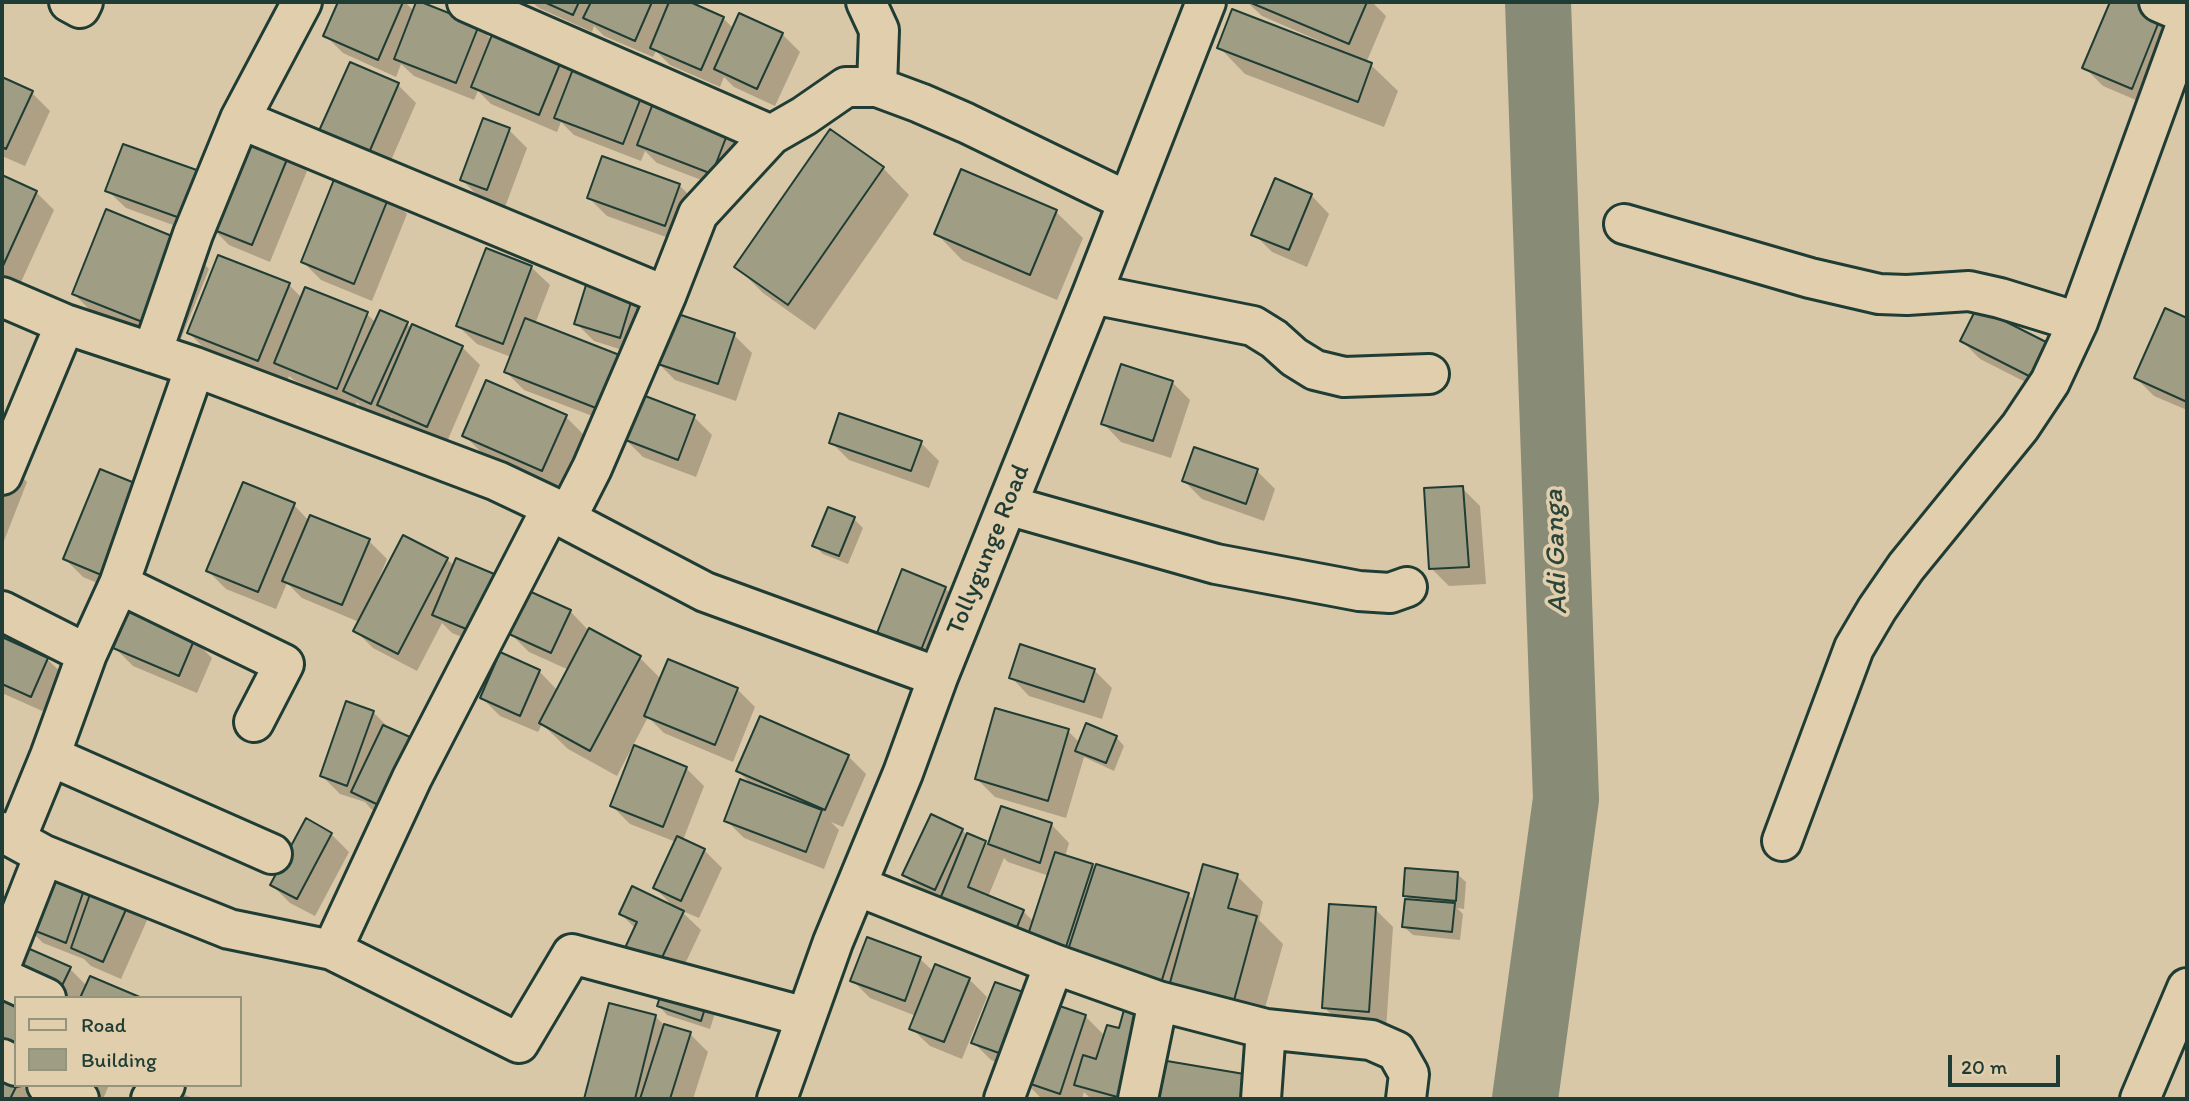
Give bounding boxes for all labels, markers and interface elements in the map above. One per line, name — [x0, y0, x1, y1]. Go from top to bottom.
street label: Tollygunge Road — [941, 460, 1037, 640]
water label: Adi Ganga — [1538, 489, 1576, 615]
legend — [14, 996, 242, 1087]
text: Road — [81, 1012, 126, 1037]
scale bar — [1951, 1042, 2063, 1086]
text: Building — [81, 1047, 157, 1072]
text: 20 m — [1961, 1054, 2007, 1079]

